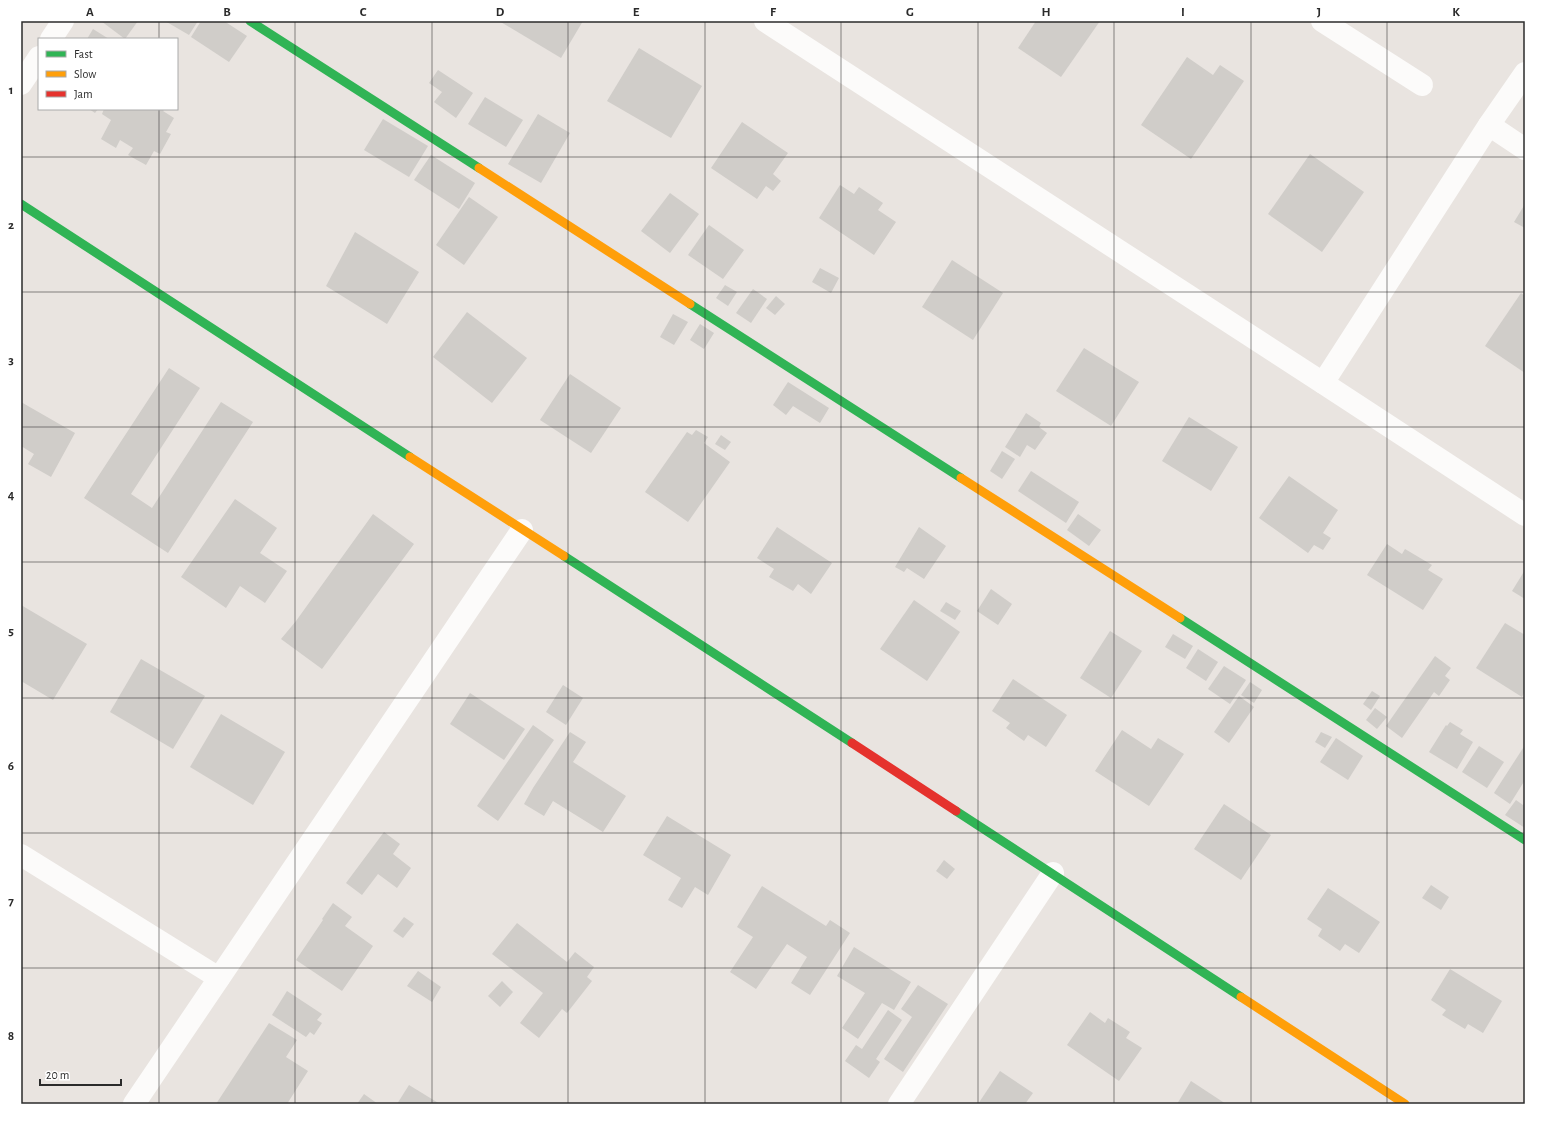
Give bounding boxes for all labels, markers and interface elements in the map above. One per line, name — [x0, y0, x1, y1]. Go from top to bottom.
text: A — [86, 6, 94, 19]
text: B — [223, 6, 231, 19]
text: C — [360, 6, 367, 19]
text: D — [496, 6, 505, 19]
text: E — [633, 6, 640, 19]
text: F — [770, 6, 777, 19]
text: G — [906, 6, 914, 19]
text: H — [1041, 6, 1051, 19]
text: I — [1181, 6, 1185, 19]
text: J — [1317, 6, 1321, 19]
text: K — [1452, 6, 1460, 19]
legend — [38, 38, 178, 110]
text: Fast — [74, 48, 93, 60]
text: Slow — [74, 68, 96, 80]
text: 1 — [9, 84, 13, 97]
text: Jam — [74, 88, 93, 100]
text: 2 — [8, 219, 14, 232]
text: 3 — [8, 354, 14, 367]
text: 4 — [8, 489, 15, 502]
text: 5 — [8, 625, 14, 638]
text: 6 — [8, 760, 14, 773]
text: 7 — [8, 895, 14, 908]
text: 8 — [8, 1030, 14, 1043]
scale bar — [40, 1061, 121, 1087]
text: 20 m — [46, 1069, 69, 1081]

